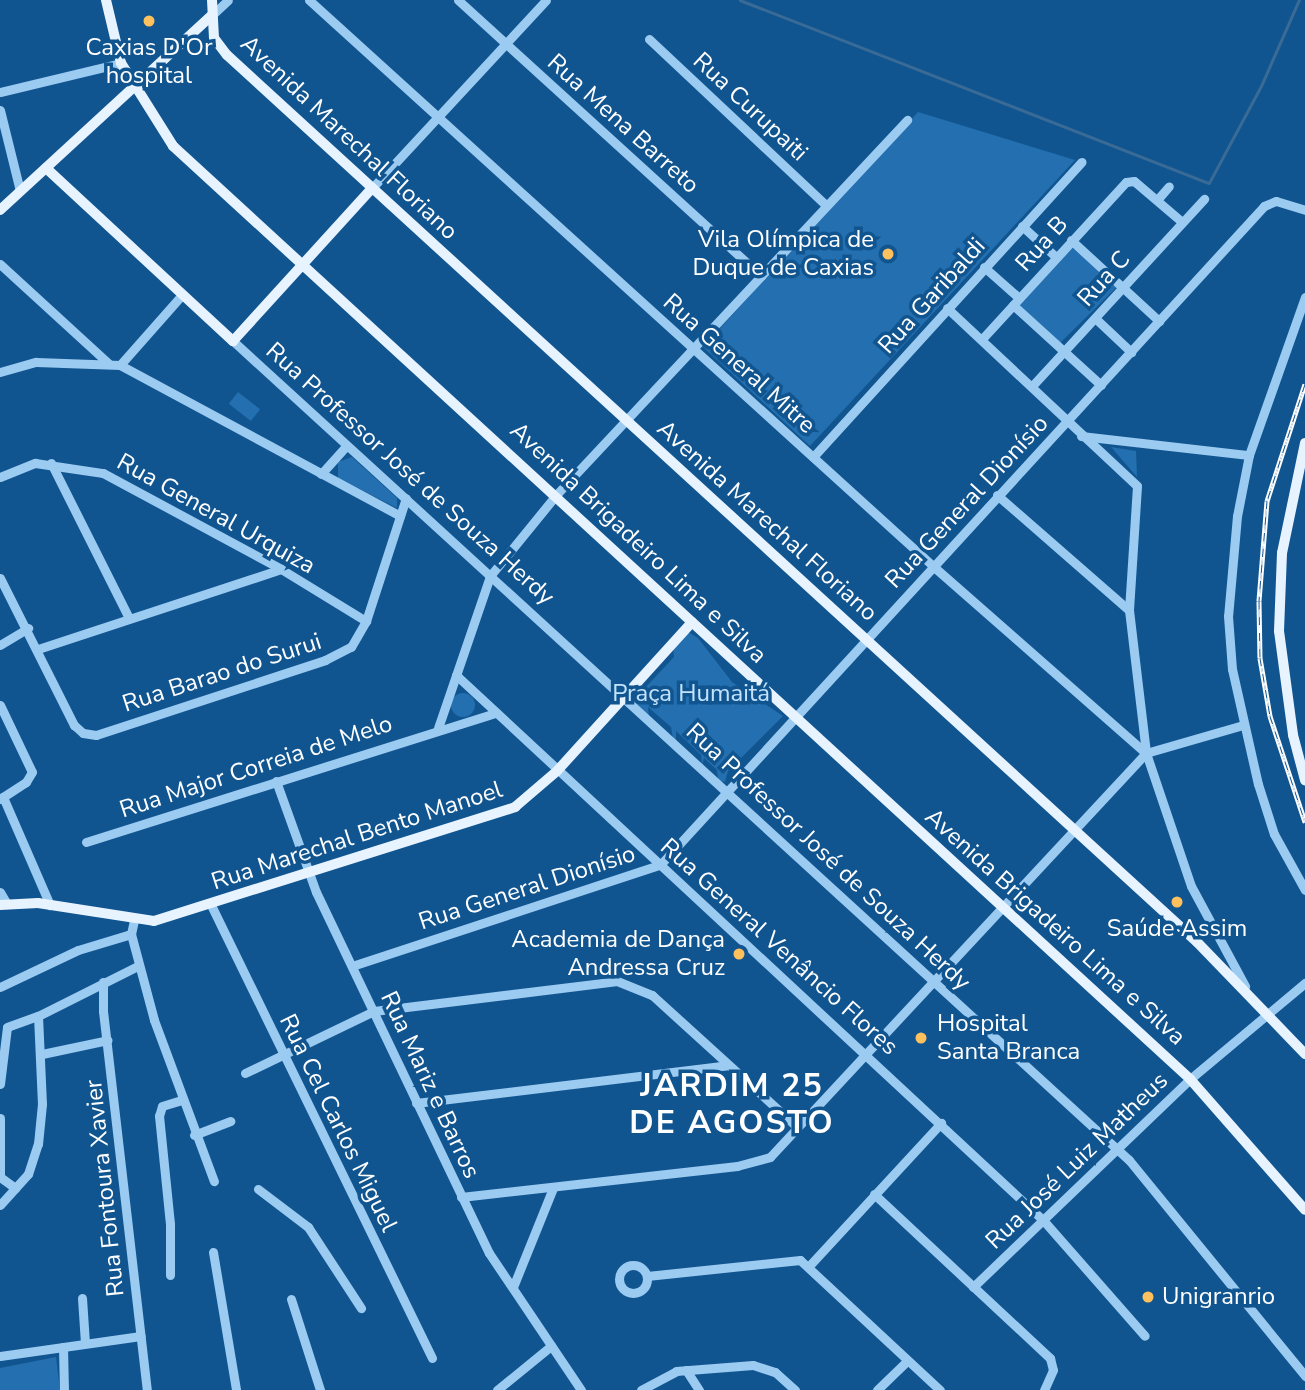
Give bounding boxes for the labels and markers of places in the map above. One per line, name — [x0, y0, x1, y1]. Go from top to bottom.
marker: Caxias D'Or hospital — [139, 11, 159, 31]
place label: Caxias D'Or hospital — [85, 34, 213, 90]
place label: Vila Olímpica de Duque de Caxias — [692, 226, 874, 282]
marker: Vila Olímpica de Duque de Caxias — [880, 246, 896, 262]
marker: Saúde Assim — [1167, 892, 1187, 912]
place label: Saúde Assim — [1107, 915, 1247, 943]
place label: Academia de Dança Andressa Cruz — [511, 926, 725, 982]
marker: Academia de Dança Andressa Cruz — [731, 946, 747, 962]
place label: Hospital Santa Branca — [937, 1010, 1080, 1066]
marker: Hospital Santa Branca — [911, 1028, 931, 1048]
place label: Unigranrio — [1162, 1283, 1275, 1311]
marker: Unigranrio — [1140, 1289, 1156, 1305]

